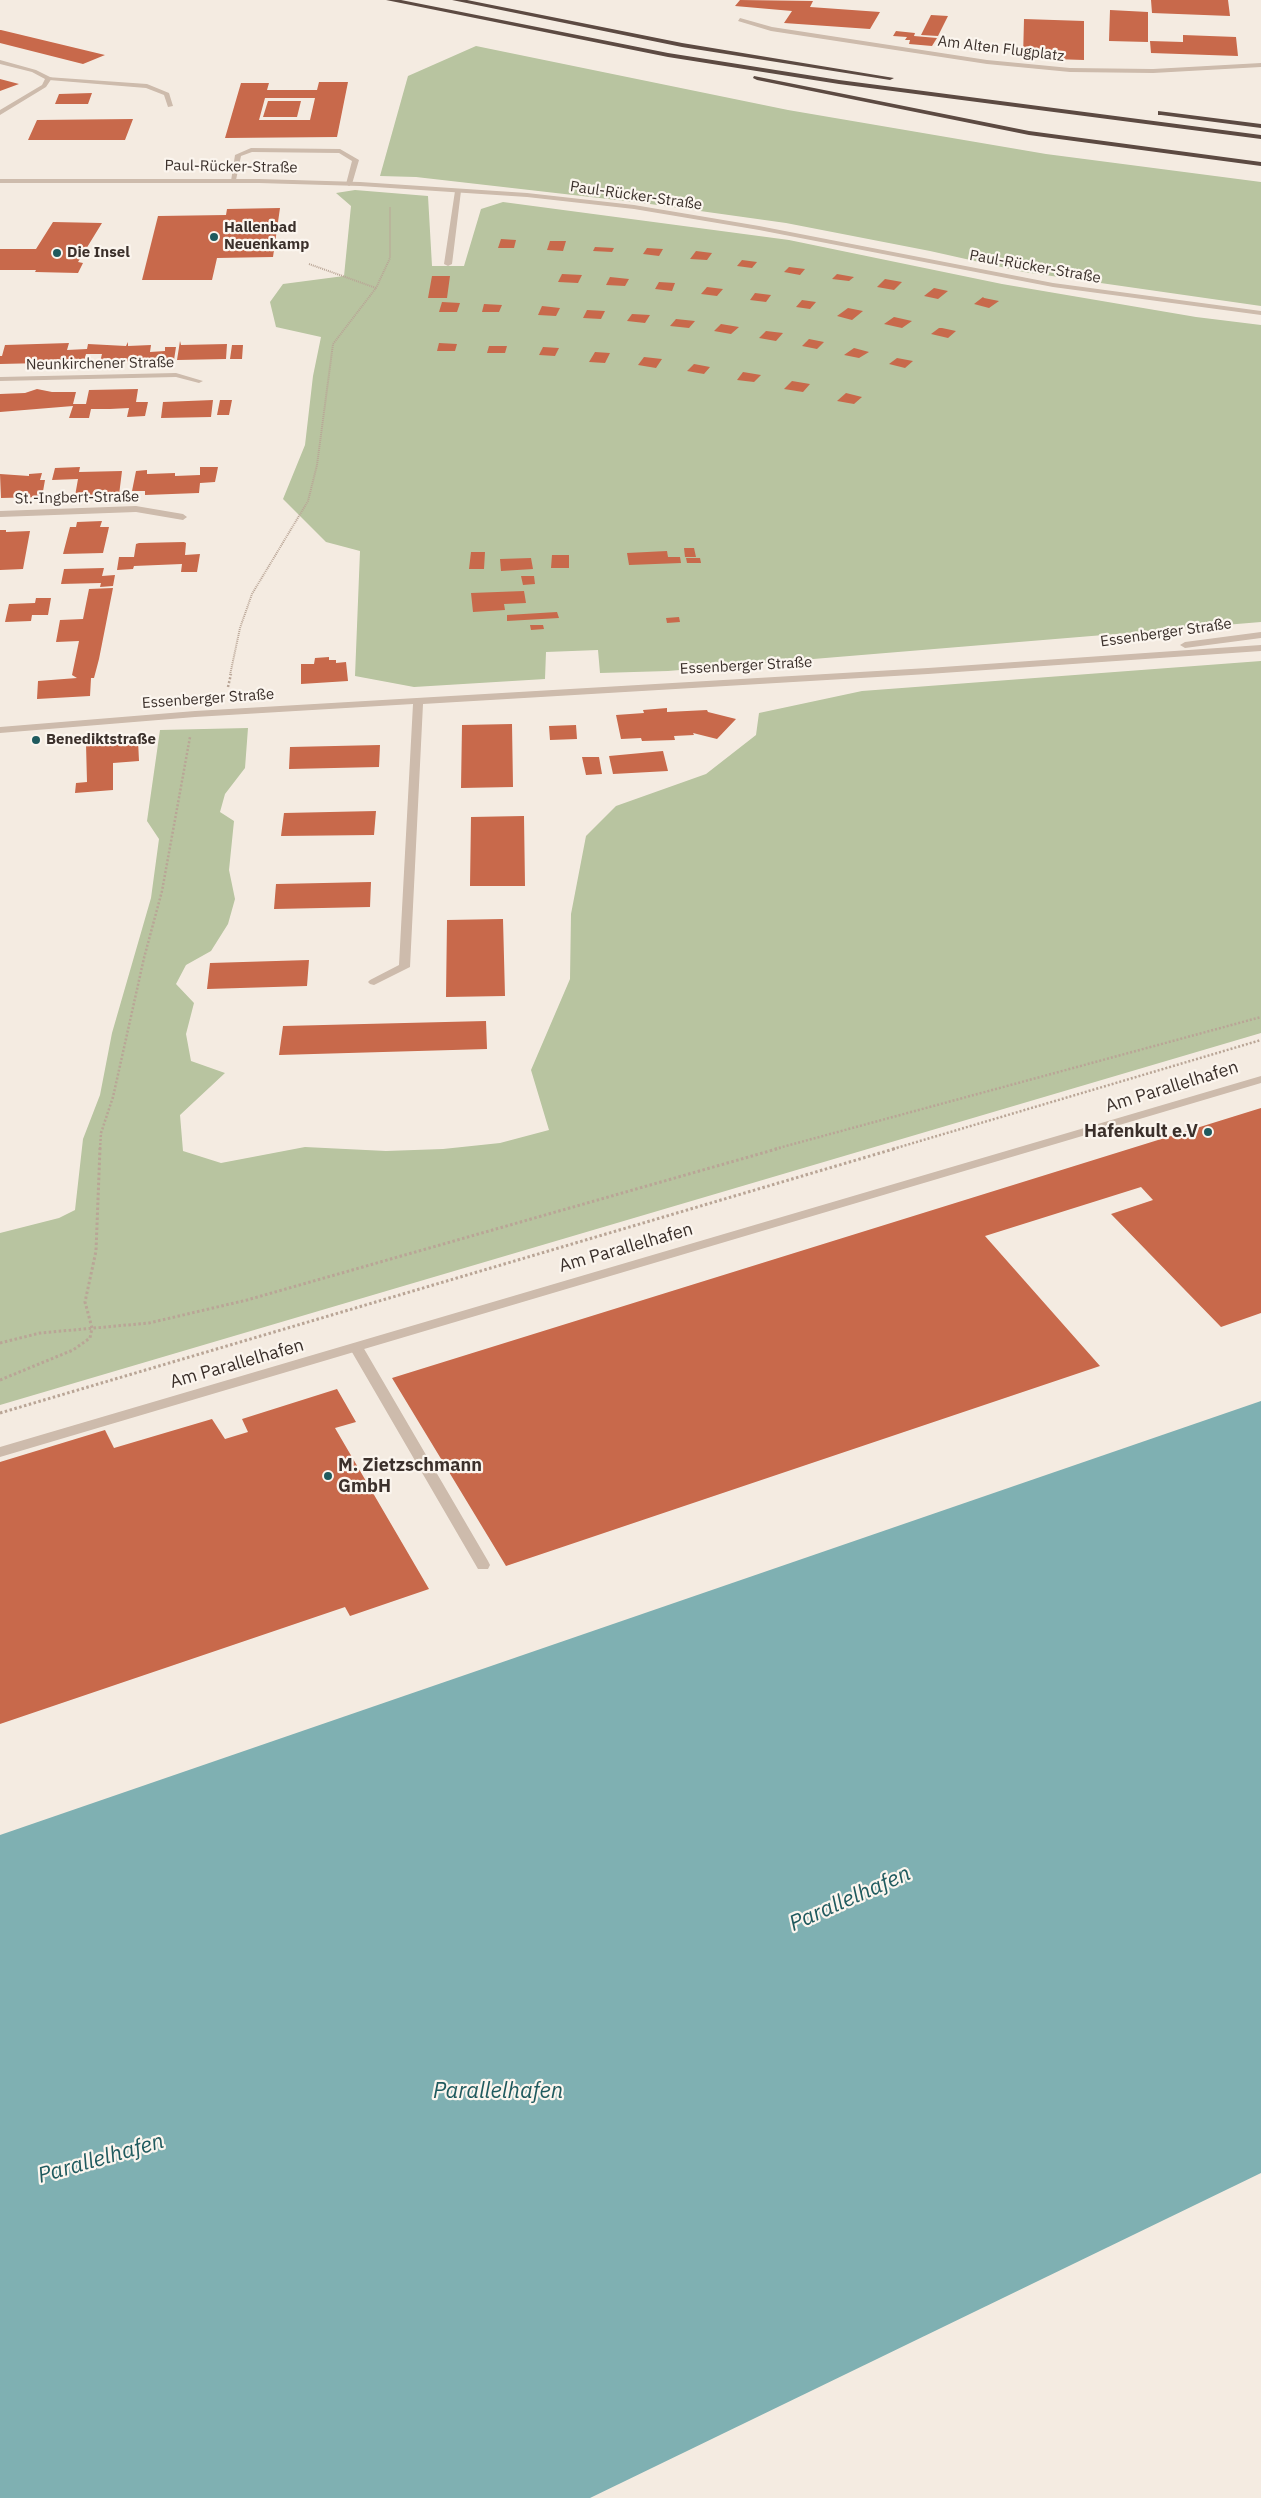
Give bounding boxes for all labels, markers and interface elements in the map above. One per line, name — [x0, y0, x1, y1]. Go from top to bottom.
street label: Am Alten Flugplatz — [937, 32, 1065, 66]
street label: Paul-Rücker-Straße — [164, 157, 298, 177]
street label: Paul-Rücker-Straße — [569, 178, 703, 214]
place label: Hallenbad Neuenkamp — [224, 219, 309, 254]
marker: Hallenbad Neuenkamp — [208, 231, 220, 243]
place label: Die Insel — [67, 244, 130, 262]
marker: Die Insel — [51, 247, 63, 259]
street label: Paul-Rücker-Straße — [968, 247, 1102, 287]
street label: Neunkirchener Straße — [26, 354, 174, 374]
street label: St.-Ingbert-Straße — [15, 488, 139, 508]
street label: Essenberger Straße — [1099, 615, 1233, 651]
street label: Essenberger Straße — [679, 654, 813, 678]
street label: Essenberger Straße — [141, 685, 275, 713]
place label: Benediktstraße — [46, 731, 156, 749]
marker: Benediktstraße — [30, 734, 42, 746]
street label: Am Parallelhafen — [1103, 1056, 1241, 1118]
place label: Hafenkult e.V — [1084, 1121, 1198, 1143]
marker: Hafenkult e.V — [1202, 1126, 1214, 1138]
street label: Am Parallelhafen — [557, 1219, 695, 1277]
street label: Am Parallelhafen — [168, 1335, 306, 1393]
place label: M. Zietzschmann GmbH — [338, 1455, 482, 1498]
marker: M. Zietzschmann GmbH — [322, 1470, 334, 1482]
water label: Parallelhafen — [785, 1860, 915, 1938]
water label: Parallelhafen — [433, 2079, 563, 2105]
water label: Parallelhafen — [35, 2128, 167, 2190]

